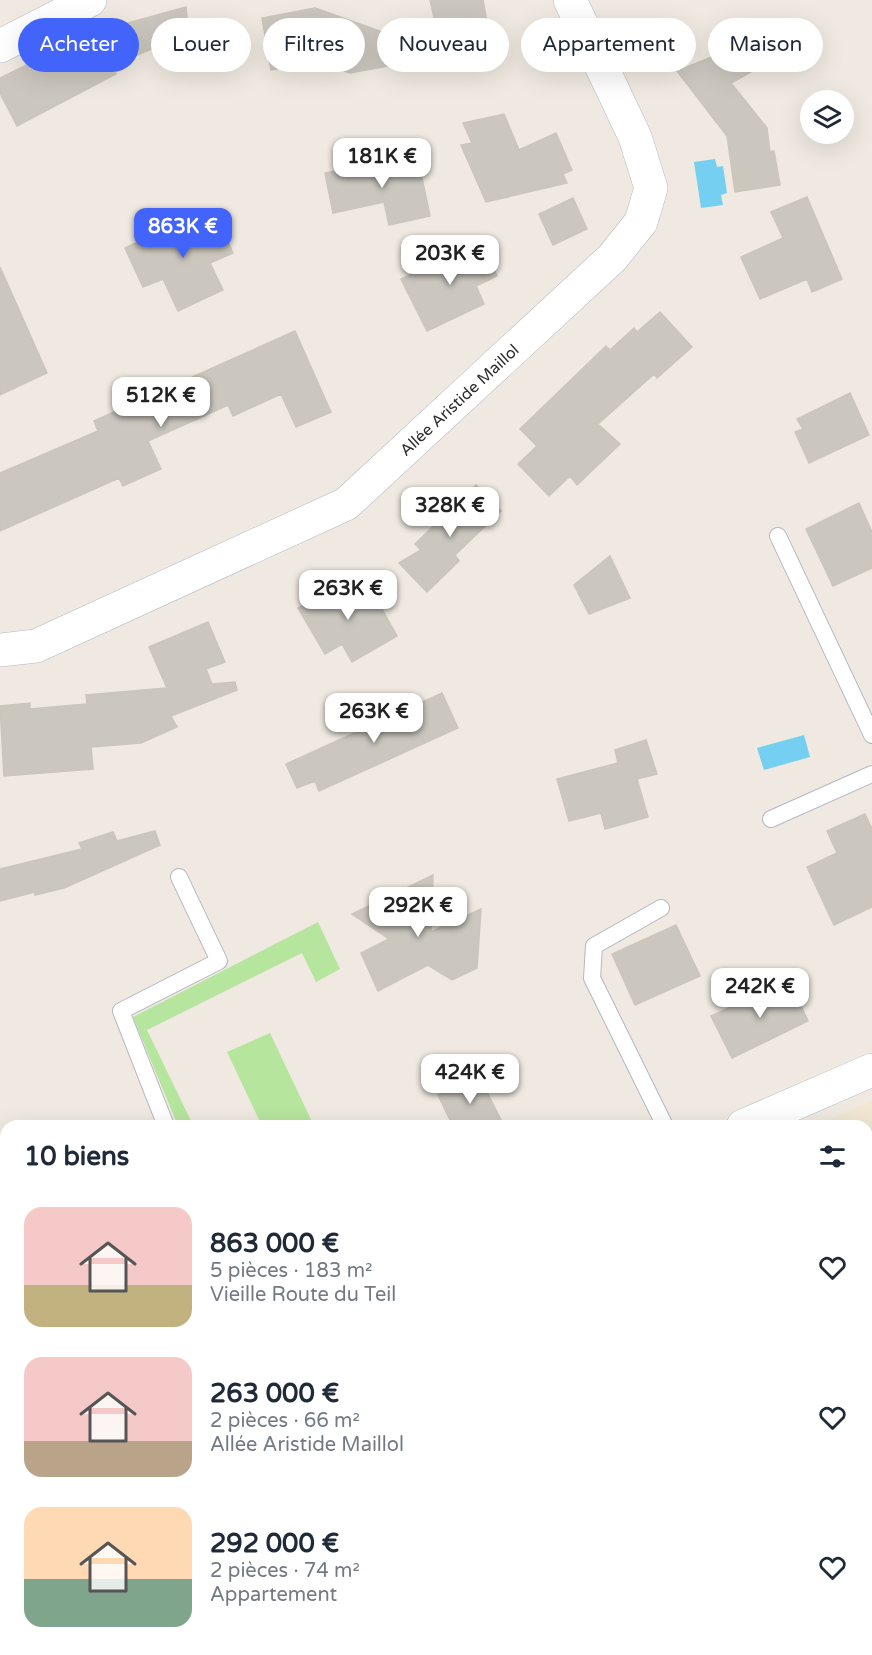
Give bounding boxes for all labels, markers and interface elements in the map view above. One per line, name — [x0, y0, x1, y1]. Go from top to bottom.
chip: Acheter — [18, 18, 139, 72]
chip: Louer — [151, 18, 251, 72]
chip: Filtres — [263, 18, 365, 72]
chip: Nouveau — [377, 18, 509, 72]
chip: Appartement — [521, 18, 696, 72]
chip: Maison — [708, 18, 823, 72]
map controls — [800, 90, 854, 144]
button: layers — [800, 90, 854, 144]
pin: 181K € — [333, 138, 431, 189]
text: 181K € — [347, 145, 417, 169]
pin: 863K € — [134, 208, 232, 259]
text: 863K € — [148, 215, 218, 239]
pin: 203K € — [401, 235, 499, 286]
text: 203K € — [415, 242, 485, 266]
street label: Allée Aristide Maillol — [396, 340, 523, 460]
pin: 512K € — [112, 377, 210, 428]
text: 512K € — [126, 384, 196, 408]
pin: 328K € — [401, 487, 499, 538]
text: 328K € — [415, 494, 485, 518]
pin: 263K € — [299, 570, 397, 621]
text: 263K € — [313, 577, 383, 601]
pin: 263K € — [325, 693, 423, 744]
text: 263K € — [339, 700, 409, 724]
pin: 292K € — [369, 887, 467, 938]
text: 292K € — [383, 894, 453, 918]
pin: 242K € — [711, 968, 809, 1019]
text: 242K € — [725, 975, 795, 999]
pin: 424K € — [421, 1054, 519, 1105]
text: 424K € — [435, 1061, 505, 1085]
icon: filters — [816, 1140, 849, 1173]
text: 10 biens — [24, 1141, 129, 1172]
text: 863 000 € — [210, 1228, 339, 1259]
icon: home — [72, 1231, 144, 1303]
icon: heart — [816, 1251, 849, 1284]
text: 5 pièces · 183 m² — [210, 1259, 372, 1283]
text: Vieille Route du Teil — [210, 1283, 396, 1307]
text: 263 000 € — [210, 1378, 339, 1409]
icon: home — [72, 1381, 144, 1453]
icon: heart — [816, 1401, 849, 1434]
text: 2 pièces · 66 m² — [210, 1409, 360, 1433]
text: Allée Aristide Maillol — [210, 1433, 404, 1457]
text: 292 000 € — [210, 1528, 339, 1559]
icon: home — [72, 1531, 144, 1603]
icon: heart — [816, 1551, 849, 1584]
text: 2 pièces · 74 m² — [210, 1559, 360, 1583]
text: Appartement — [210, 1583, 337, 1607]

